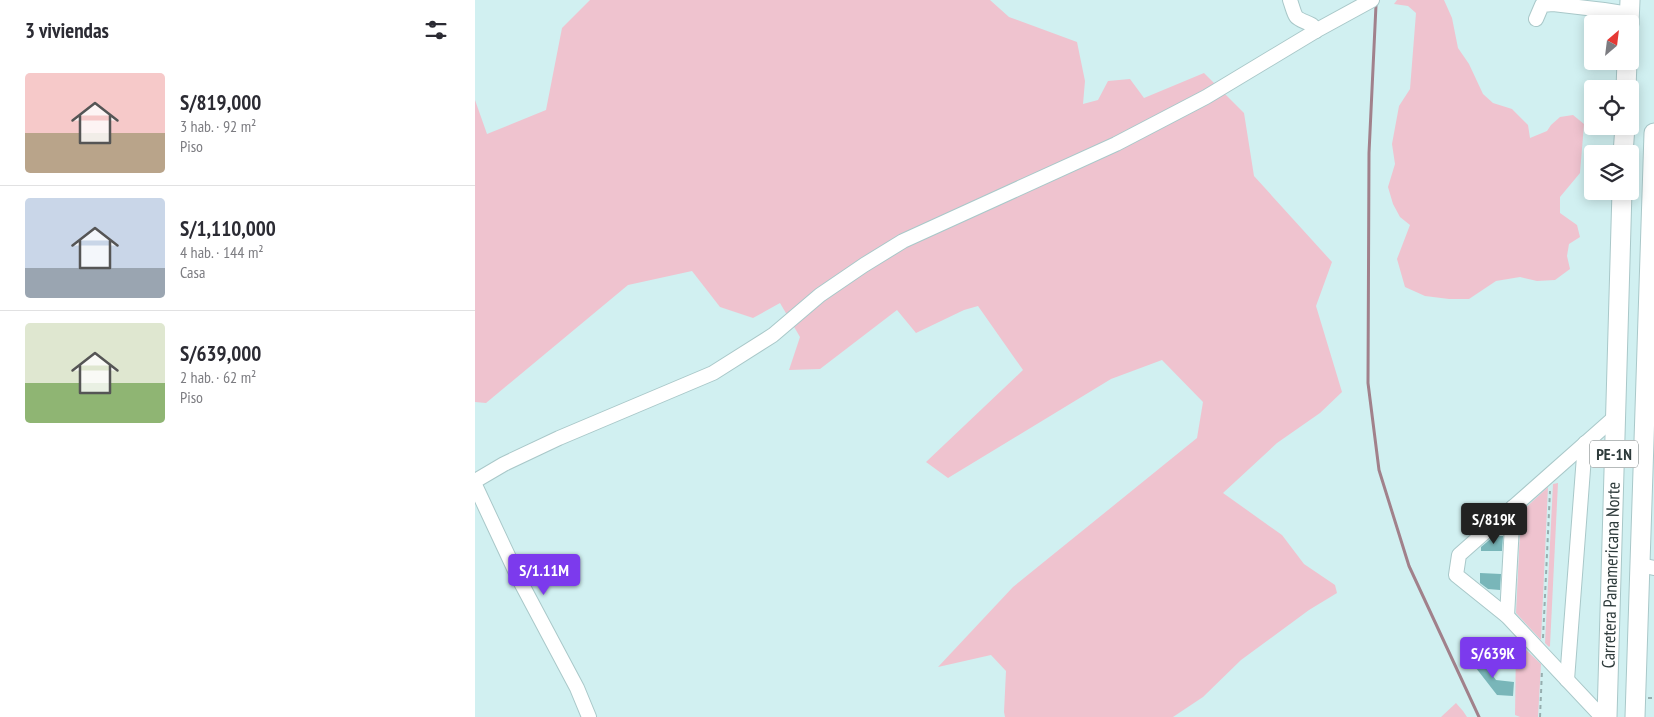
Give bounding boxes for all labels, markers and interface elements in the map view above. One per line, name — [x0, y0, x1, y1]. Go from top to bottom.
north arrow — [1584, 15, 1639, 70]
map controls — [1584, 15, 1639, 200]
icon: filters — [422, 16, 450, 44]
text: 3 viviendas — [25, 17, 109, 44]
button: locate — [1584, 80, 1639, 135]
text: S/819,000 — [180, 89, 261, 116]
icon: home — [65, 93, 125, 153]
text: 3 hab. · 92 m² — [180, 116, 256, 136]
text: Piso — [180, 136, 203, 156]
button: layers — [1584, 145, 1639, 200]
text: S/1,110,000 — [180, 215, 276, 242]
icon: home — [65, 218, 125, 278]
text: 4 hab. · 144 m² — [180, 242, 264, 262]
text: Casa — [180, 262, 205, 282]
text: S/639,000 — [180, 340, 261, 367]
icon: home — [65, 343, 125, 403]
text: 2 hab. · 62 m² — [180, 367, 256, 387]
text: Piso — [180, 387, 203, 407]
road number: PE-1N — [1590, 440, 1638, 468]
street label: Carretera Panamericana Norte — [1596, 482, 1625, 669]
pin: S/819K — [1453, 502, 1535, 545]
text: S/819K — [1472, 509, 1516, 529]
pin: S/1.11M — [498, 554, 590, 596]
text: S/1.11M — [519, 560, 569, 580]
pin: S/639K — [1452, 636, 1534, 679]
text: S/639K — [1471, 643, 1515, 663]

